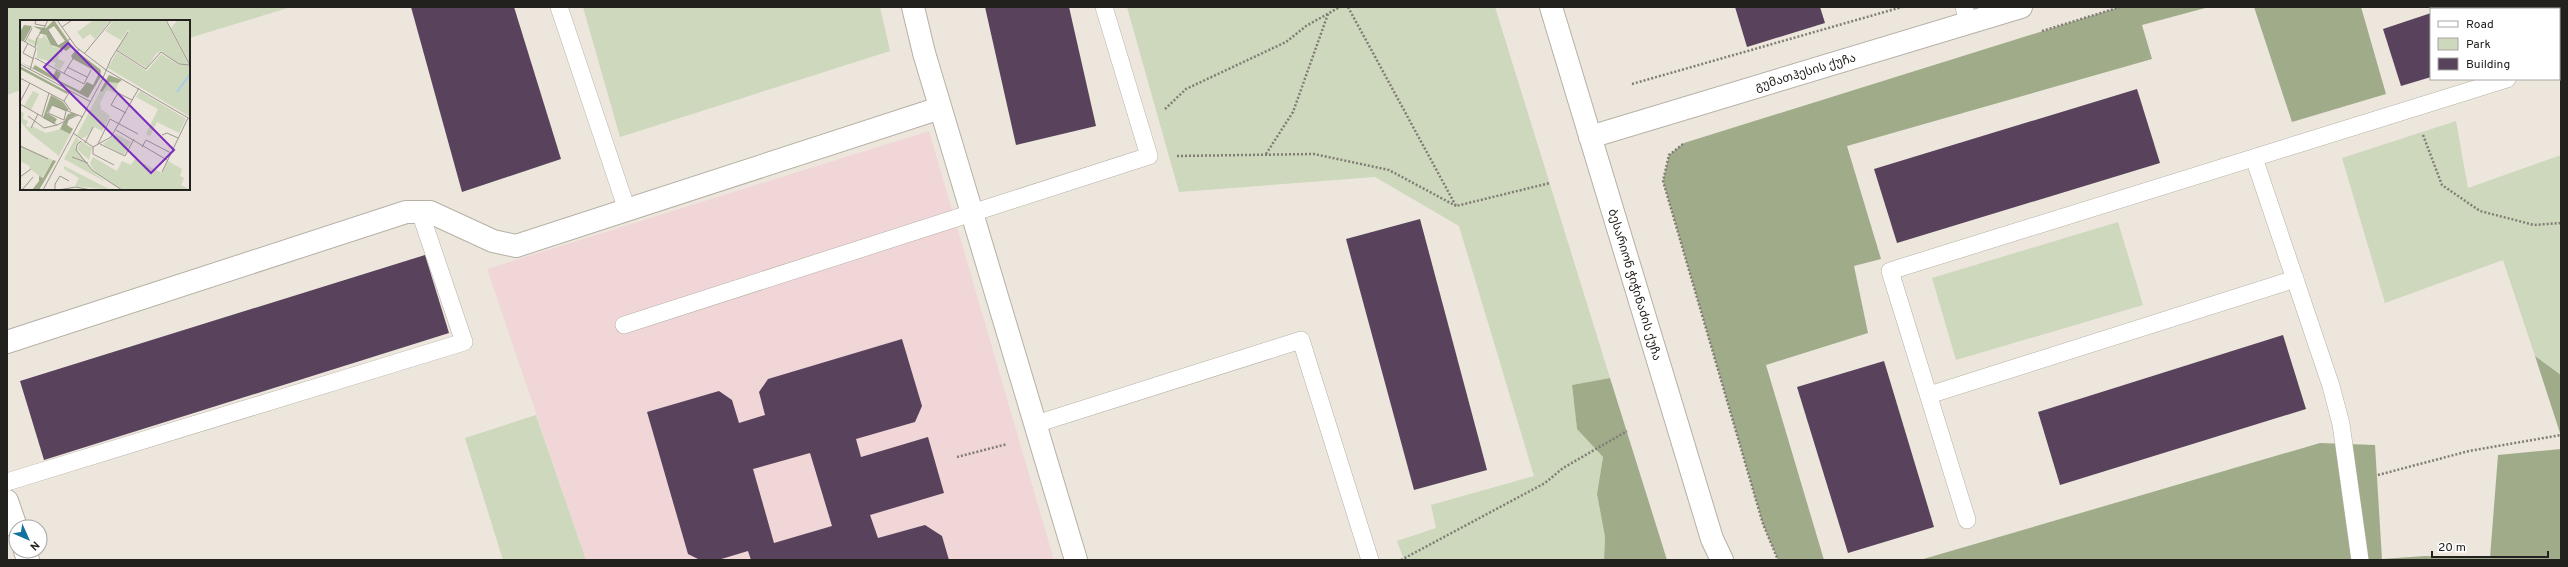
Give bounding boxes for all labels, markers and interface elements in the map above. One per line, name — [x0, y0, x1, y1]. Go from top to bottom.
legend — [2430, 8, 2560, 80]
text: Road — [2466, 17, 2494, 33]
inset map — [20, 20, 190, 190]
text: Park — [2466, 37, 2491, 53]
street label: გუმათჰესის ქუჩა — [1753, 50, 1858, 96]
text: Building — [2466, 57, 2510, 73]
street label: ბესარიონ ჭიჭინაძის ქუჩა — [1604, 207, 1665, 363]
north arrow — [8, 519, 48, 559]
scale bar — [2432, 533, 2548, 559]
text: N — [27, 538, 42, 553]
text: 20 m — [2438, 540, 2466, 556]

